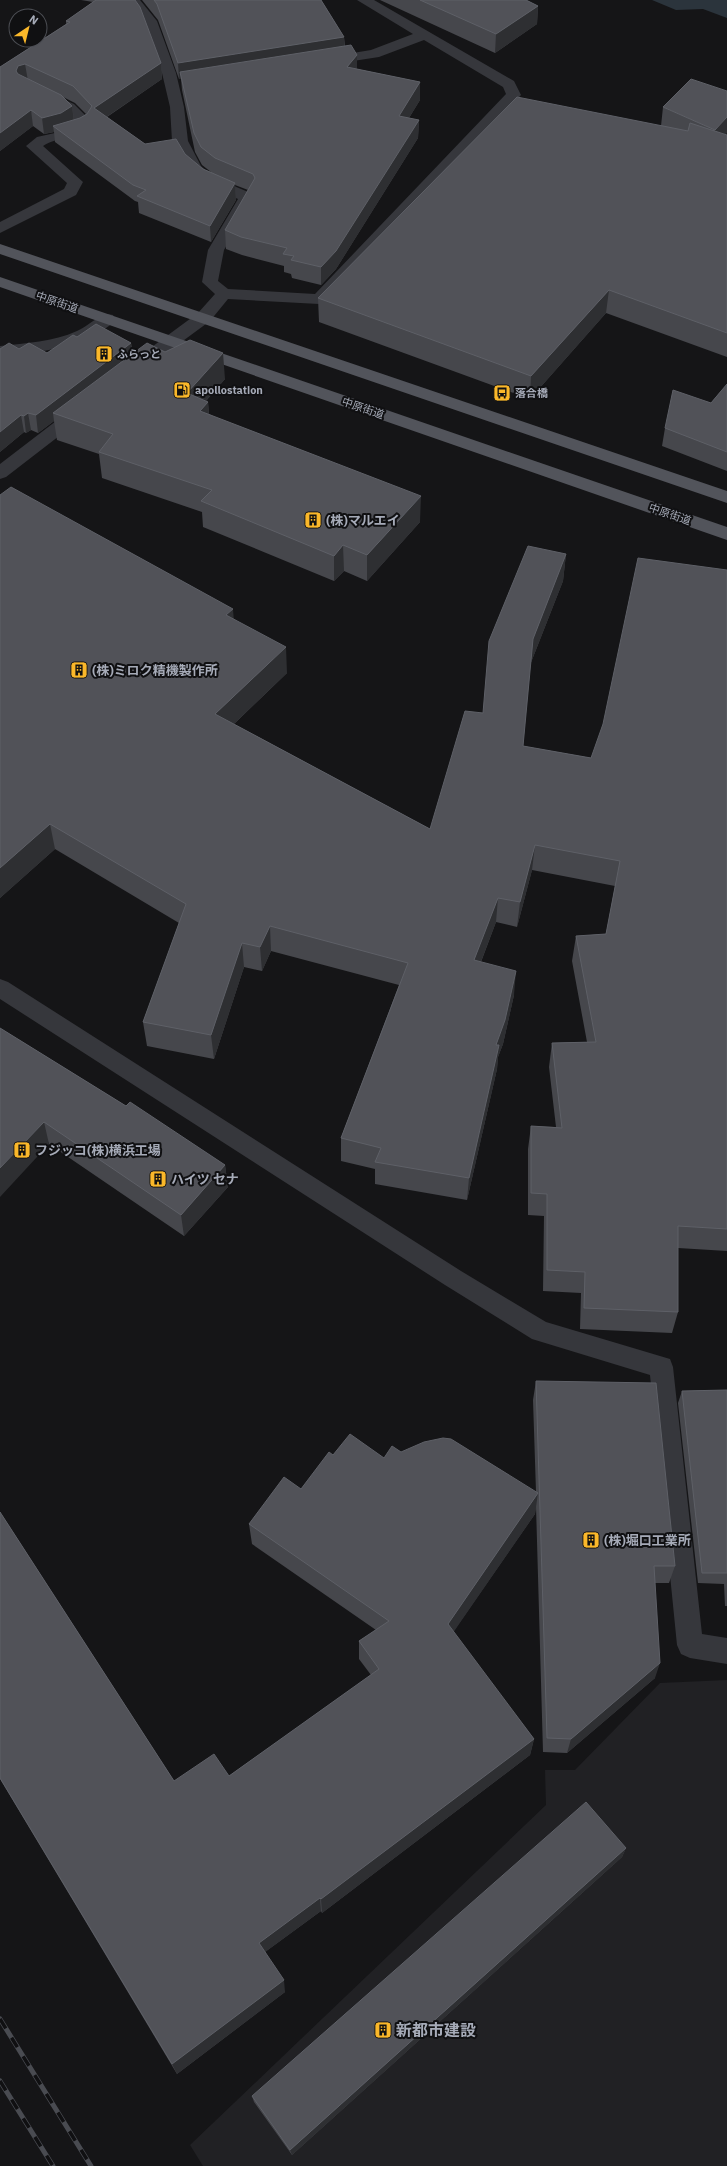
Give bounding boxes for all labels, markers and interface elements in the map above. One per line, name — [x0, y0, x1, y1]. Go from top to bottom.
north arrow — [8, 8, 48, 48]
text: N — [26, 12, 41, 28]
street label: 中原街道 — [34, 288, 80, 316]
building icon: ふらっと — [94, 344, 114, 364]
place label: ふらっと — [117, 347, 161, 361]
fuel station icon: apollostation — [172, 380, 192, 400]
place label: apollostation — [195, 383, 263, 397]
bus stop icon: 落合橋 — [492, 383, 512, 403]
place label: 落合橋 — [515, 386, 548, 400]
street label: 中原街道 — [340, 394, 386, 422]
street label: 中原街道 — [647, 500, 693, 528]
building icon: (株)マルエイ — [303, 510, 323, 530]
place label: (株)マルエイ — [326, 512, 400, 529]
building icon: (株)ミロク精機製作所 — [69, 660, 89, 680]
place label: (株)ミロク精機製作所 — [92, 662, 218, 679]
building icon: フジッコ(株)横浜工場 — [12, 1140, 32, 1160]
place label: フジッコ(株)横浜工場 — [35, 1142, 161, 1159]
building icon: ハイツ セナ — [148, 1169, 168, 1189]
place label: ハイツ セナ — [171, 1171, 239, 1188]
building icon: (株)堀口工業所 — [581, 1530, 601, 1550]
place label: (株)堀口工業所 — [604, 1532, 691, 1549]
building icon: 新都市建設 — [373, 2020, 393, 2040]
place label: 新都市建設 — [396, 2020, 476, 2040]

